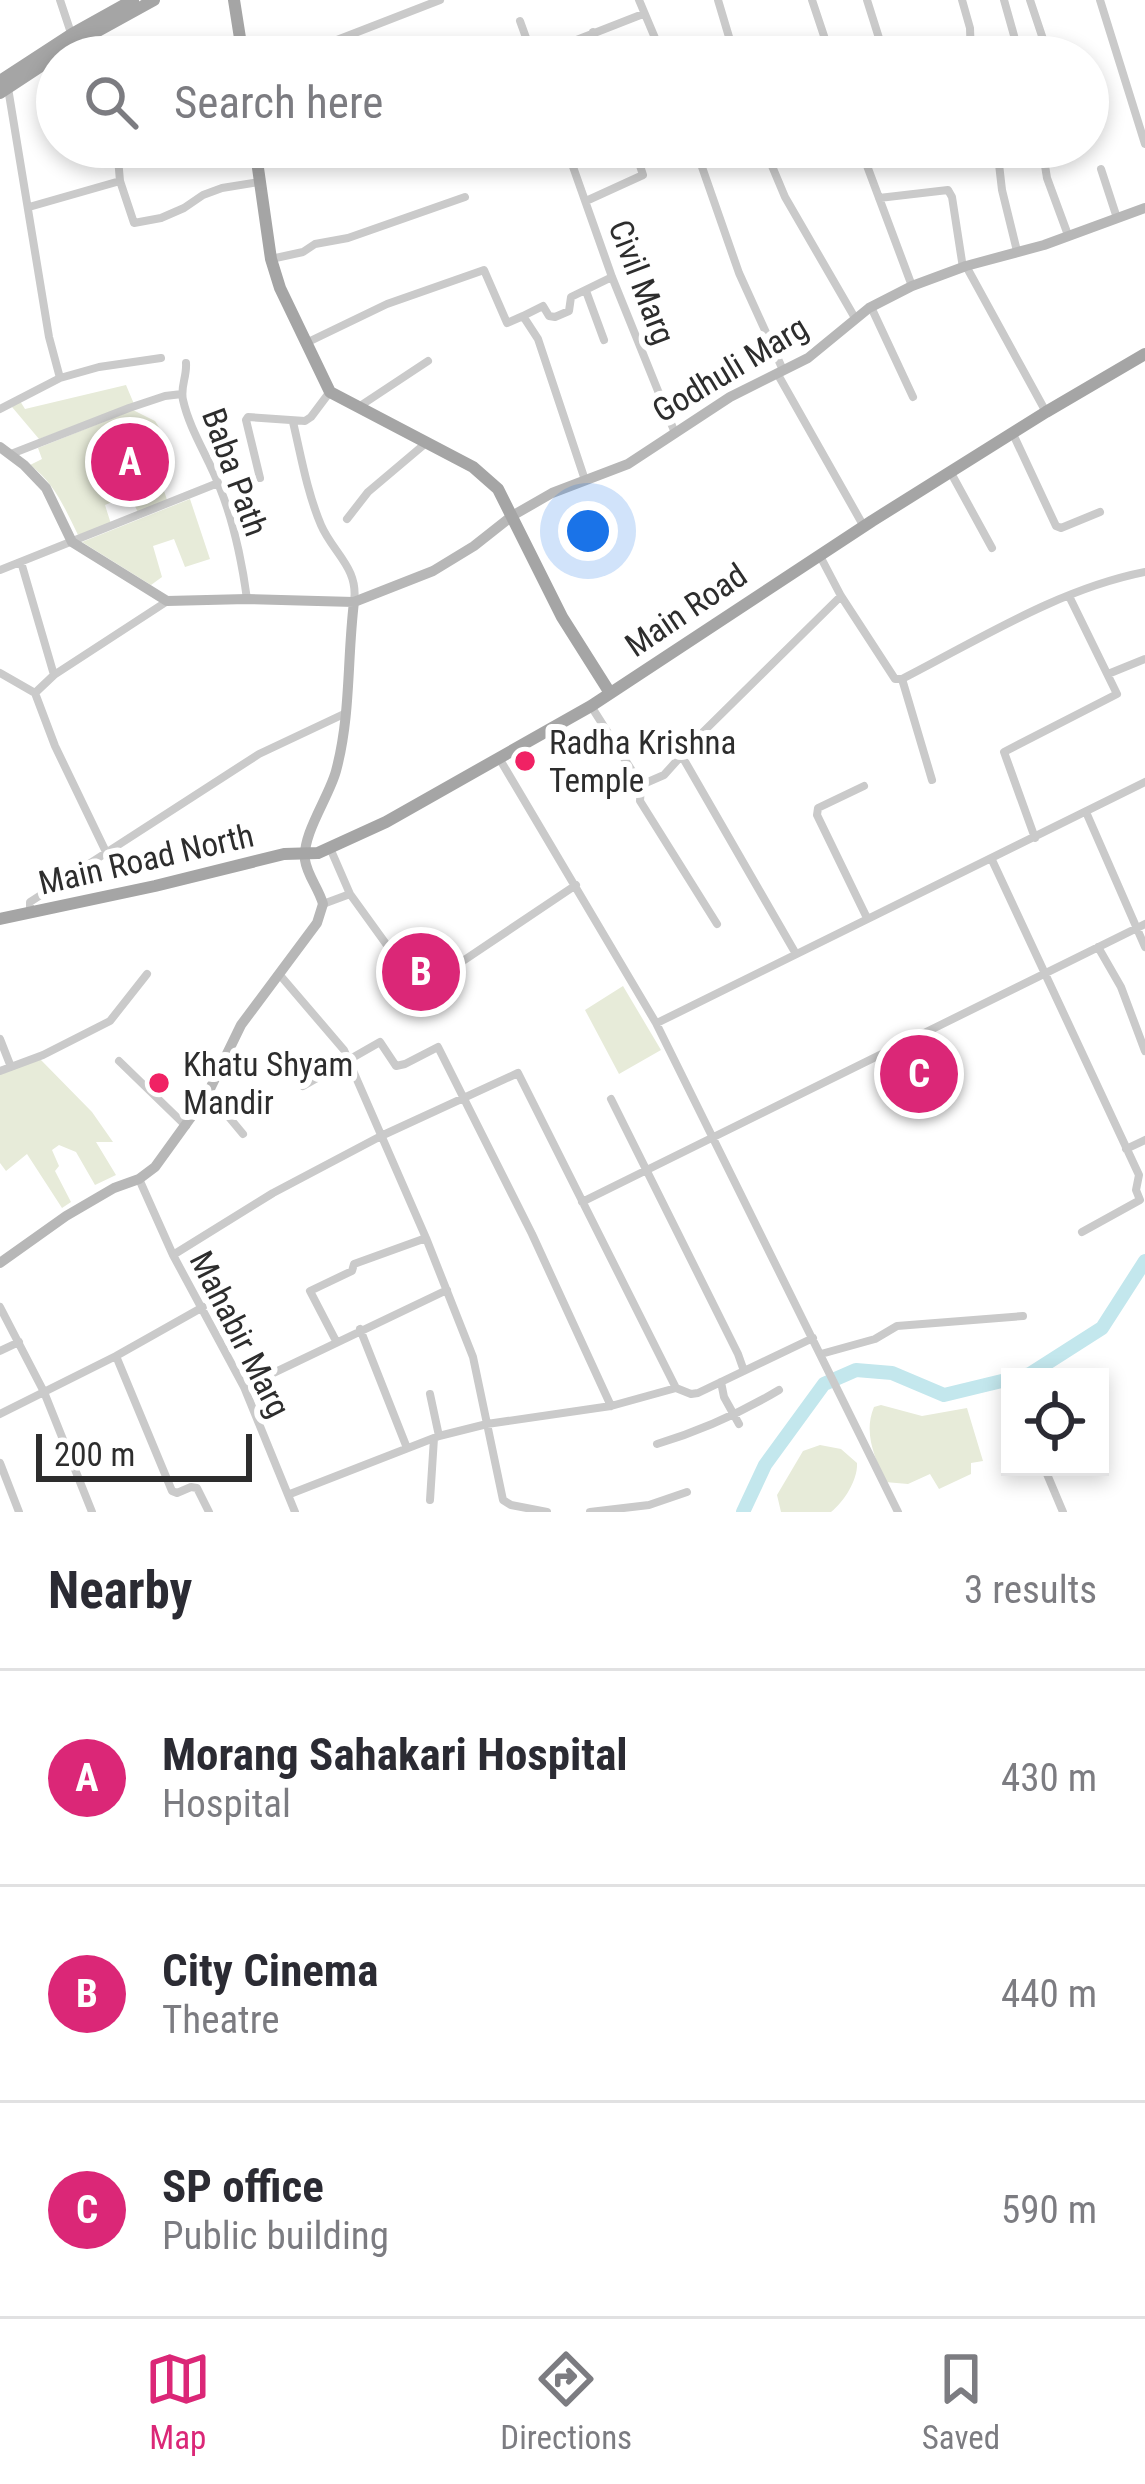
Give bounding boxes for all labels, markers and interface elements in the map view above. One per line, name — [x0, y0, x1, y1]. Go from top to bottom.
search box — [36, 36, 1109, 168]
icon: search — [78, 69, 144, 135]
text: Search here — [174, 76, 383, 129]
street label: Civil Marg — [601, 214, 683, 350]
street label: Godhuli Marg — [645, 308, 815, 430]
street label: Baba Path — [194, 403, 276, 541]
pin: A — [91, 417, 169, 507]
your location — [558, 501, 618, 561]
street label: Main Road — [618, 555, 754, 665]
place label: Radha Krishna Temple — [549, 723, 736, 800]
marker: Radha Krishna Temple — [512, 748, 538, 774]
street label: Main Road North — [35, 815, 257, 903]
pin: B — [382, 927, 460, 1017]
pin: C — [880, 1029, 958, 1119]
place label: Khatu Shyam Mandir — [183, 1045, 353, 1122]
marker: Khatu Shyam Mandir — [146, 1070, 172, 1096]
street label: Mahabir Marg — [182, 1245, 298, 1423]
map controls — [1001, 1368, 1109, 1476]
button: locate — [1001, 1368, 1109, 1476]
scale bar — [36, 1428, 252, 1481]
text: 200 m — [54, 1435, 135, 1474]
text: Nearby — [48, 1561, 192, 1620]
text: 3 results — [964, 1567, 1097, 1613]
text: Morang Sahakari Hospital — [162, 1728, 628, 1781]
text: A — [75, 1755, 99, 1801]
text: 430 m — [1001, 1755, 1097, 1801]
text: Hospital — [162, 1781, 291, 1827]
text: City Cinema — [162, 1944, 378, 1997]
text: B — [76, 1971, 98, 2017]
text: 440 m — [1001, 1971, 1097, 2017]
text: Theatre — [162, 1997, 279, 2043]
text: SP office — [162, 2160, 324, 2213]
text: C — [76, 2187, 98, 2233]
text: 590 m — [1001, 2187, 1097, 2233]
text: Public building — [162, 2213, 389, 2259]
tab: Map — [145, 2346, 211, 2457]
tab: Directions — [500, 2346, 632, 2457]
tab: Saved — [922, 2346, 1000, 2457]

